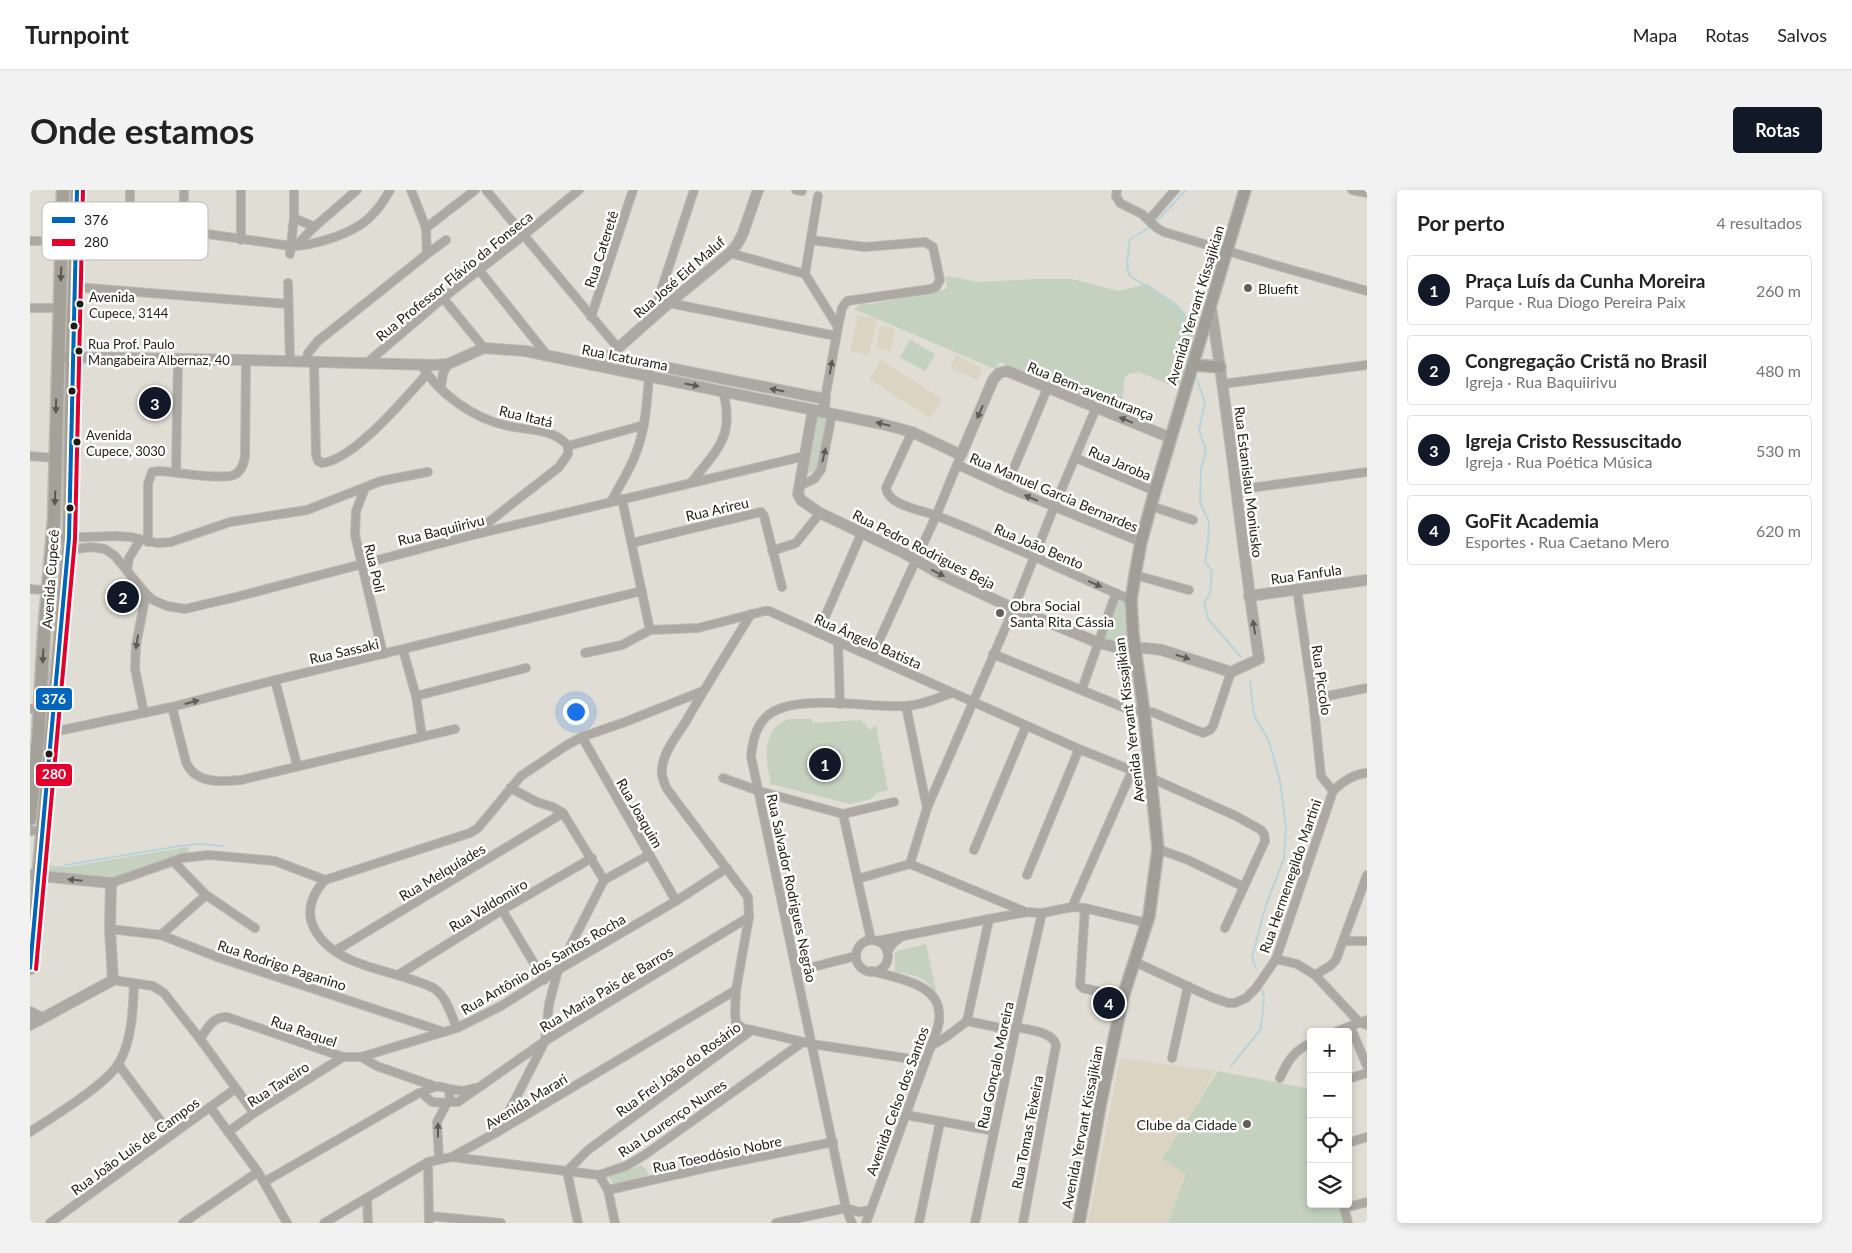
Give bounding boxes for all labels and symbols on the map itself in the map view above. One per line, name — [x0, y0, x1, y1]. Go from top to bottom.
legend — [42, 202, 208, 260]
street label: Rua Professor Flávio da Fonseca — [372, 207, 536, 345]
street label: Rua Cateretê — [581, 208, 621, 290]
text: 376 — [84, 211, 108, 228]
street label: Avenida Yervant Kissajikian — [1163, 223, 1227, 387]
text: 280 — [84, 233, 108, 250]
street label: Rua José Eid Maluf — [630, 233, 728, 321]
one-way arrow — [56, 266, 64, 282]
place label: Bluefit — [1258, 280, 1298, 297]
marker: Bluefit — [1242, 282, 1254, 294]
place label: Avenida Cupece, 3144 — [89, 289, 169, 321]
marker: Avenida Cupece, 3144 — [75, 299, 85, 309]
unlabelled marker — [69, 321, 79, 331]
place label: Rua Prof. Paulo Mangabeira Albernaz, 40 — [88, 336, 230, 368]
street label: Rua Icaturama — [581, 340, 670, 374]
marker: Rua Prof. Paulo Mangabeira Albernaz, 40 — [74, 346, 84, 356]
street label: Rua Bem-aventurança — [1025, 358, 1157, 424]
one-way arrow — [827, 359, 835, 375]
one-way arrow — [684, 381, 699, 389]
pin: 3 — [139, 384, 171, 422]
unlabelled marker — [67, 386, 77, 396]
one-way arrow — [770, 386, 785, 394]
one-way arrow — [52, 398, 60, 414]
street label: Rua Itatá — [498, 402, 554, 430]
one-way arrow — [975, 405, 983, 420]
street label: Rua Estanislau Moniusko — [1231, 405, 1267, 559]
one-way arrow — [1118, 416, 1133, 424]
one-way arrow — [876, 420, 891, 428]
place label: Avenida Cupece, 3030 — [86, 427, 166, 459]
marker: Avenida Cupece, 3030 — [72, 437, 82, 447]
street label: Rua Jaroba — [1086, 442, 1154, 484]
one-way arrow — [820, 448, 828, 463]
street label: Rua Manuel Garcia Bernardes — [967, 449, 1141, 535]
one-way arrow — [51, 490, 59, 506]
street label: Rua Arireu — [684, 493, 750, 525]
one-way arrow — [1024, 493, 1038, 501]
unlabelled marker — [65, 503, 75, 513]
street label: Rua Pedro Rodrigues Beja — [850, 506, 998, 592]
street label: Rua Baquiirivu — [396, 511, 486, 549]
street label: Rua João Bento — [992, 520, 1086, 573]
street label: Avenida Cupecê — [38, 529, 62, 629]
street label: Rua Poli — [361, 542, 389, 594]
street label: Rua Fanfula — [1269, 561, 1343, 587]
one-way arrow — [931, 569, 946, 577]
pin: 2 — [107, 578, 139, 616]
one-way arrow — [1088, 580, 1102, 588]
place label: Obra Social Santa Rita Cássia — [1010, 597, 1114, 630]
marker: Obra Social Santa Rita Cássia — [994, 607, 1006, 619]
street label: Rua Ângelo Batista — [812, 610, 924, 672]
one-way arrow — [1250, 619, 1258, 635]
one-way arrow — [133, 635, 141, 651]
street label: Rua Sassaki — [308, 635, 380, 667]
street label: Avenida Yervant Kissajikian — [1110, 637, 1148, 803]
street label: Rua Piccolo — [1309, 644, 1335, 716]
one-way arrow — [39, 649, 47, 665]
one-way arrow — [1176, 653, 1191, 661]
line badge: 376 — [35, 687, 73, 711]
text: 376 — [42, 690, 66, 707]
one-way arrow — [184, 698, 199, 706]
your location — [563, 699, 589, 725]
pin: 1 — [809, 745, 841, 783]
unlabelled marker — [44, 749, 54, 759]
line badge: 280 — [35, 763, 73, 787]
text: 280 — [42, 765, 66, 782]
street label: Rua Joaquim — [613, 775, 667, 851]
street label: Rua Salvador Rodrigues Negrão — [764, 792, 820, 984]
street label: Rua Hermenegildo Martini — [1256, 797, 1324, 955]
street label: Rua Melquíades — [396, 840, 488, 904]
street label: Rua Valdomiro — [446, 875, 530, 935]
one-way arrow — [67, 876, 83, 884]
street label: Rua Antônio dos Santos Rocha — [458, 910, 628, 1018]
street label: Rua Rodrigo Paganino — [215, 936, 349, 994]
street label: Rua Maria Pais de Barros — [536, 942, 676, 1036]
pin: 4 — [1093, 984, 1125, 1022]
street label: Rua Gonçalo Moreira — [973, 1000, 1017, 1130]
street label: Rua Raquel — [269, 1012, 339, 1050]
street label: Rua Frei João do Rosário — [612, 1018, 744, 1120]
street label: Avenida Celso dos Santos — [862, 1024, 932, 1178]
street label: Avenida Yervant Kissajikian — [1058, 1044, 1106, 1210]
street label: Rua Taveiro — [244, 1058, 312, 1110]
street label: Avenida Marari — [482, 1070, 570, 1132]
street label: Rua Tomas Teixeira — [1008, 1074, 1046, 1190]
street label: Rua Lourenço Nunes — [615, 1075, 729, 1161]
street label: Rua João Luis de Campos — [67, 1094, 203, 1198]
place label: Clube da Cidade — [1137, 1116, 1237, 1133]
marker: Clube da Cidade — [1241, 1118, 1253, 1130]
one-way arrow — [434, 1121, 442, 1137]
street label: Rua Toeodósio Nobre — [651, 1132, 783, 1176]

